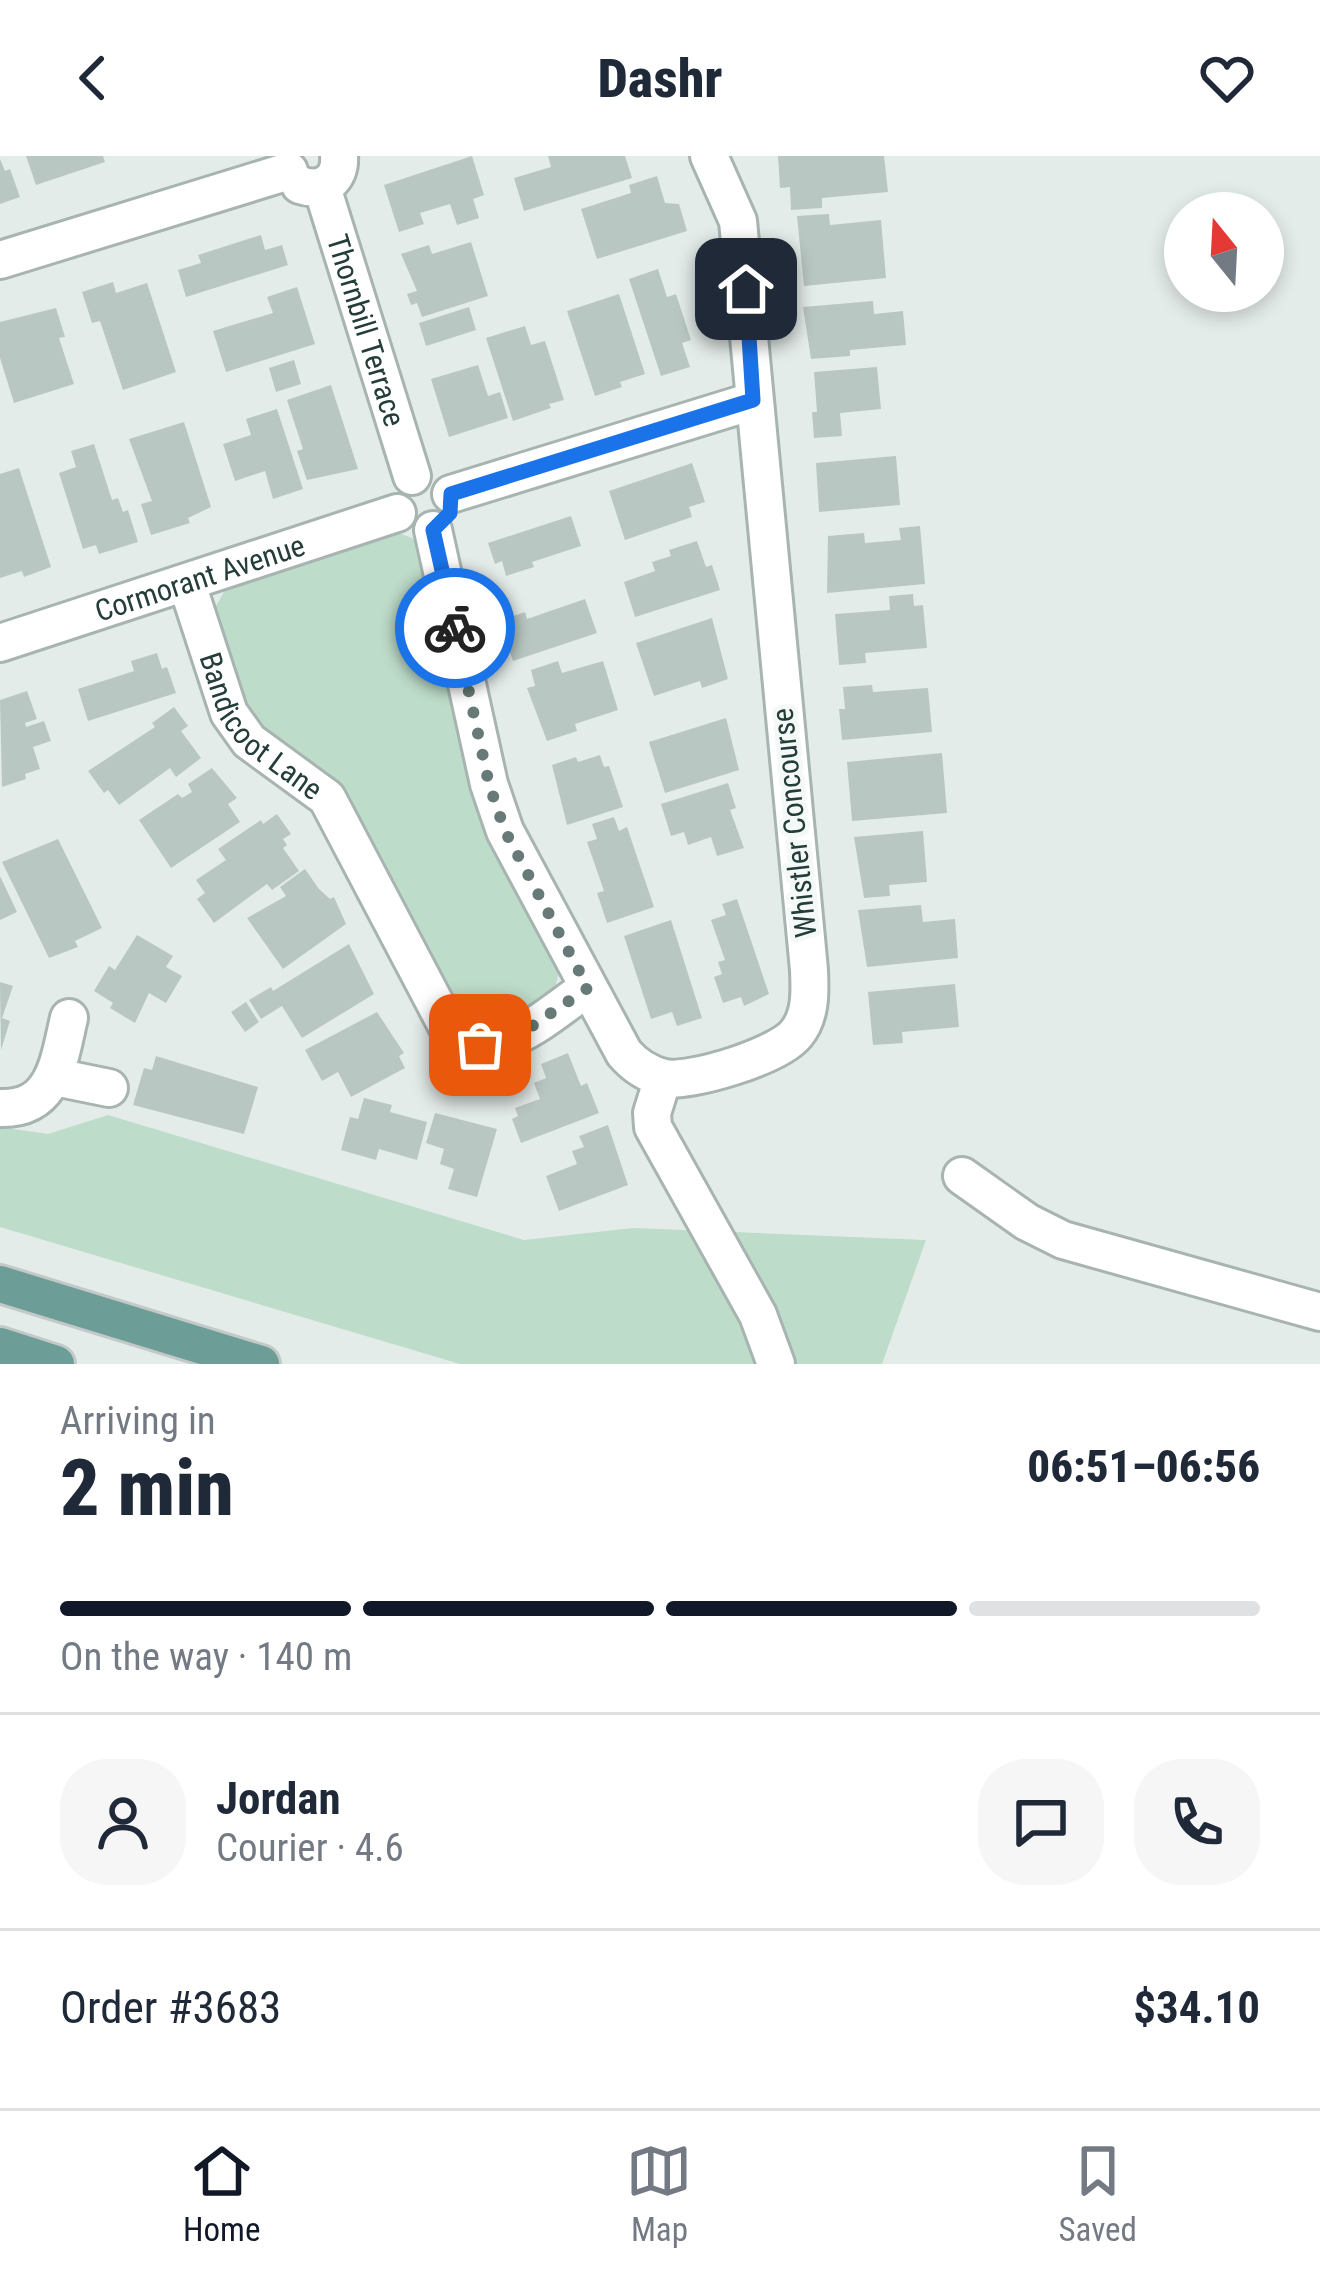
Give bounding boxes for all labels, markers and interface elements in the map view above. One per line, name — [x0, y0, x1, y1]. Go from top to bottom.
icon: back — [60, 45, 126, 111]
icon: heart — [1194, 45, 1260, 111]
text: Dashr — [597, 47, 723, 110]
north arrow — [1164, 192, 1284, 312]
map controls — [1164, 192, 1284, 312]
street label: Thornbill Terrace — [320, 230, 413, 430]
pin — [695, 238, 797, 340]
icon: home — [713, 256, 779, 322]
street label: Cormorant Avenue — [90, 527, 309, 628]
courier — [395, 568, 515, 688]
icon: bike — [422, 595, 488, 661]
street label: Bandicoot Lane — [193, 648, 330, 806]
street label: Whistler Concourse — [765, 706, 823, 940]
pin — [429, 994, 531, 1096]
icon: bag — [447, 1012, 513, 1078]
text: Arriving in — [60, 1398, 216, 1444]
text: 06:51–06:56 — [1027, 1440, 1260, 1493]
text: 2 min — [60, 1443, 234, 1534]
text: On the way · 140 m — [60, 1634, 352, 1680]
button: person — [60, 1759, 186, 1885]
button: chat — [978, 1759, 1104, 1885]
button: phone — [1134, 1759, 1260, 1885]
text: Jordan — [216, 1772, 341, 1825]
text: Courier · 4.6 — [216, 1825, 404, 1871]
text: Order #3683 — [60, 1981, 281, 2034]
text: $34.10 — [1133, 1981, 1260, 2034]
tab: Home — [183, 2138, 260, 2249]
tab: Map — [626, 2138, 692, 2249]
tab: Saved — [1059, 2138, 1137, 2249]

